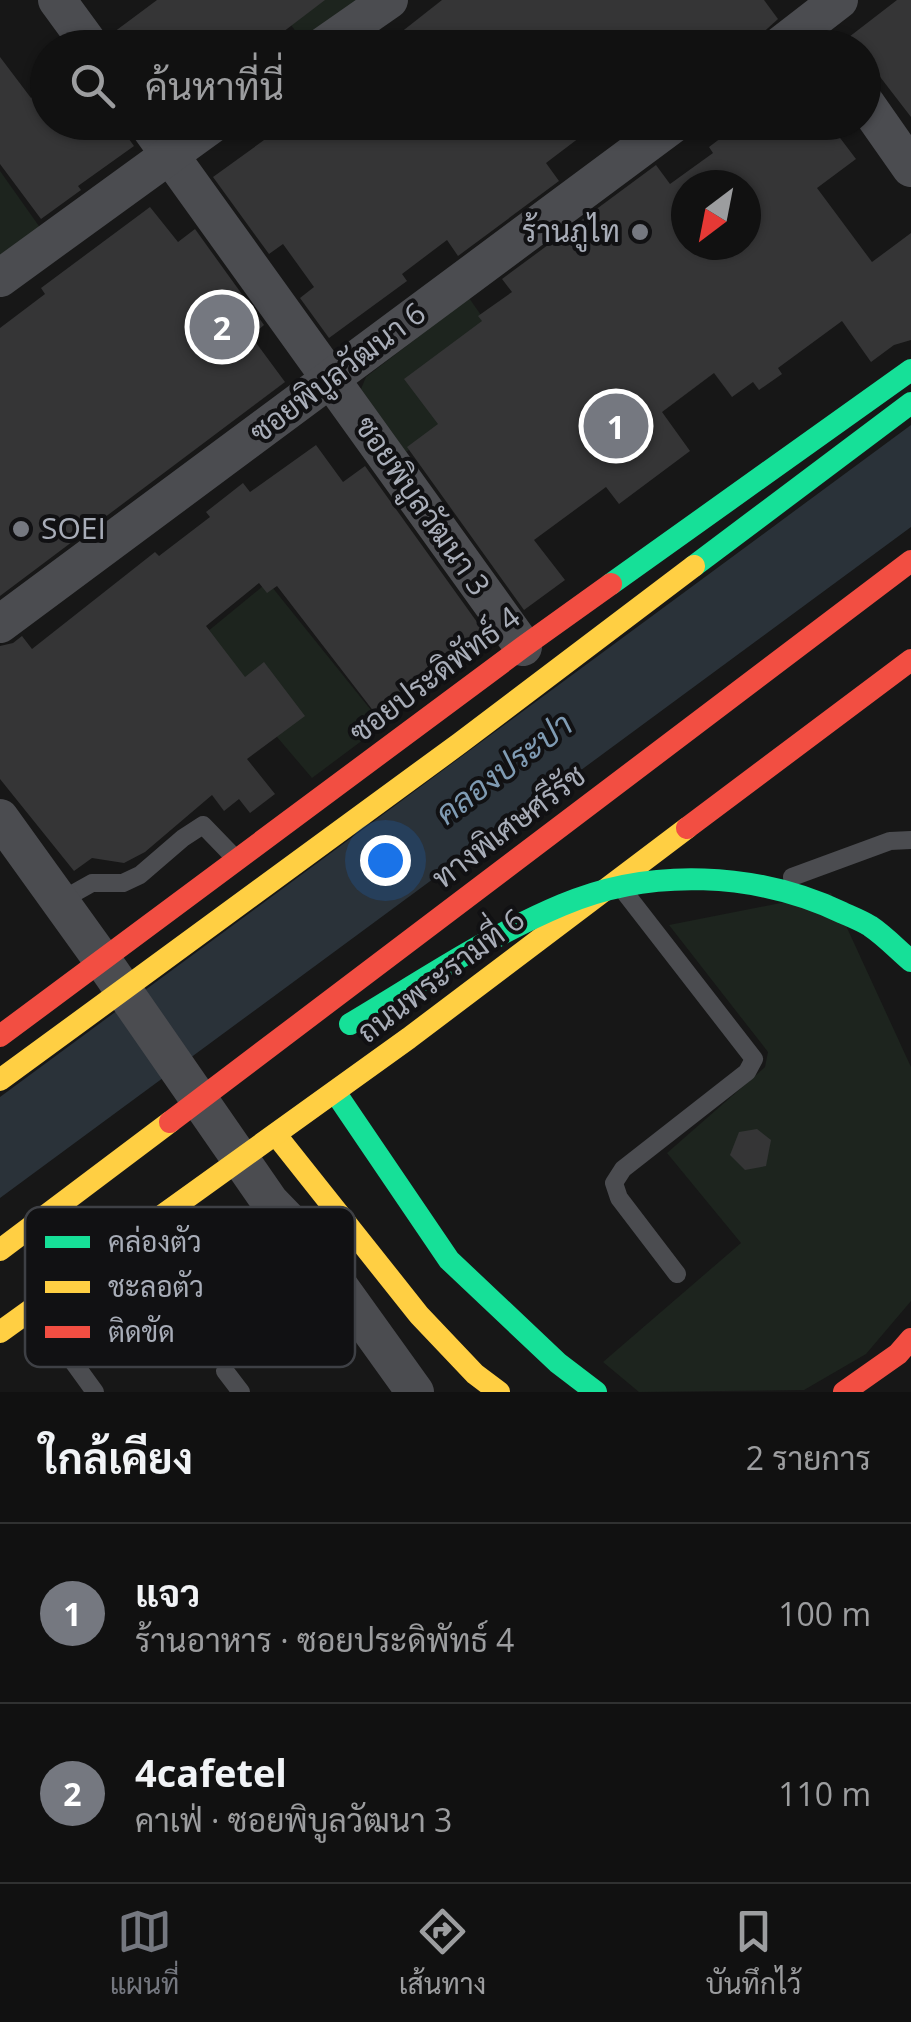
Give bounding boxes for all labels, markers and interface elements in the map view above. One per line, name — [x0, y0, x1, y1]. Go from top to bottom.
search box — [30, 30, 881, 140]
icon: search — [65, 58, 120, 113]
text: ค้นหาที่นี่ — [145, 59, 284, 111]
north arrow — [671, 170, 761, 260]
place label: ร้านภูไท — [522, 210, 620, 252]
marker: ร้านภูไท — [629, 221, 651, 243]
pin: 2 — [190, 290, 254, 364]
street label: ซอยพิบูลวัฒนา 6 — [241, 292, 434, 452]
pin: 1 — [584, 388, 648, 464]
street label: ซอยพิบูลวัฒนา 3 — [345, 407, 500, 604]
place label: SOEI — [41, 507, 106, 548]
marker: SOEI — [10, 518, 32, 540]
street label: ซอยประดิพัทธ์ 4 — [340, 596, 528, 751]
water label: คลองประปา — [426, 702, 580, 833]
street label: ทางพิเศษศรีรัช — [423, 755, 593, 897]
your location — [360, 835, 411, 886]
street label: ถนนพระรามที่ 6 — [346, 895, 532, 1051]
legend — [25, 1207, 355, 1367]
text: คล่องตัว — [108, 1222, 202, 1260]
text: ชะลอตัว — [108, 1267, 204, 1305]
text: ติดขัด — [108, 1312, 175, 1350]
text: ใกล้เคียง — [40, 1429, 193, 1486]
text: 2 รายการ — [746, 1436, 871, 1479]
text: แจว — [135, 1566, 200, 1618]
text: 1 — [63, 1592, 82, 1635]
text: 100 m — [778, 1592, 871, 1635]
text: ร้านอาหาร · ซอยประดิพัทธ์ 4 — [135, 1618, 514, 1661]
text: 4cafetel — [135, 1746, 287, 1798]
text: 2 — [63, 1772, 82, 1815]
text: 110 m — [778, 1772, 871, 1815]
text: คาเฟ่ · ซอยพิบูลวัฒนา 3 — [135, 1798, 452, 1841]
tab: แผนที่ — [110, 1904, 180, 2002]
tab: เส้นทาง — [399, 1904, 486, 2002]
tab: บันทึกไว้ — [706, 1904, 801, 2002]

